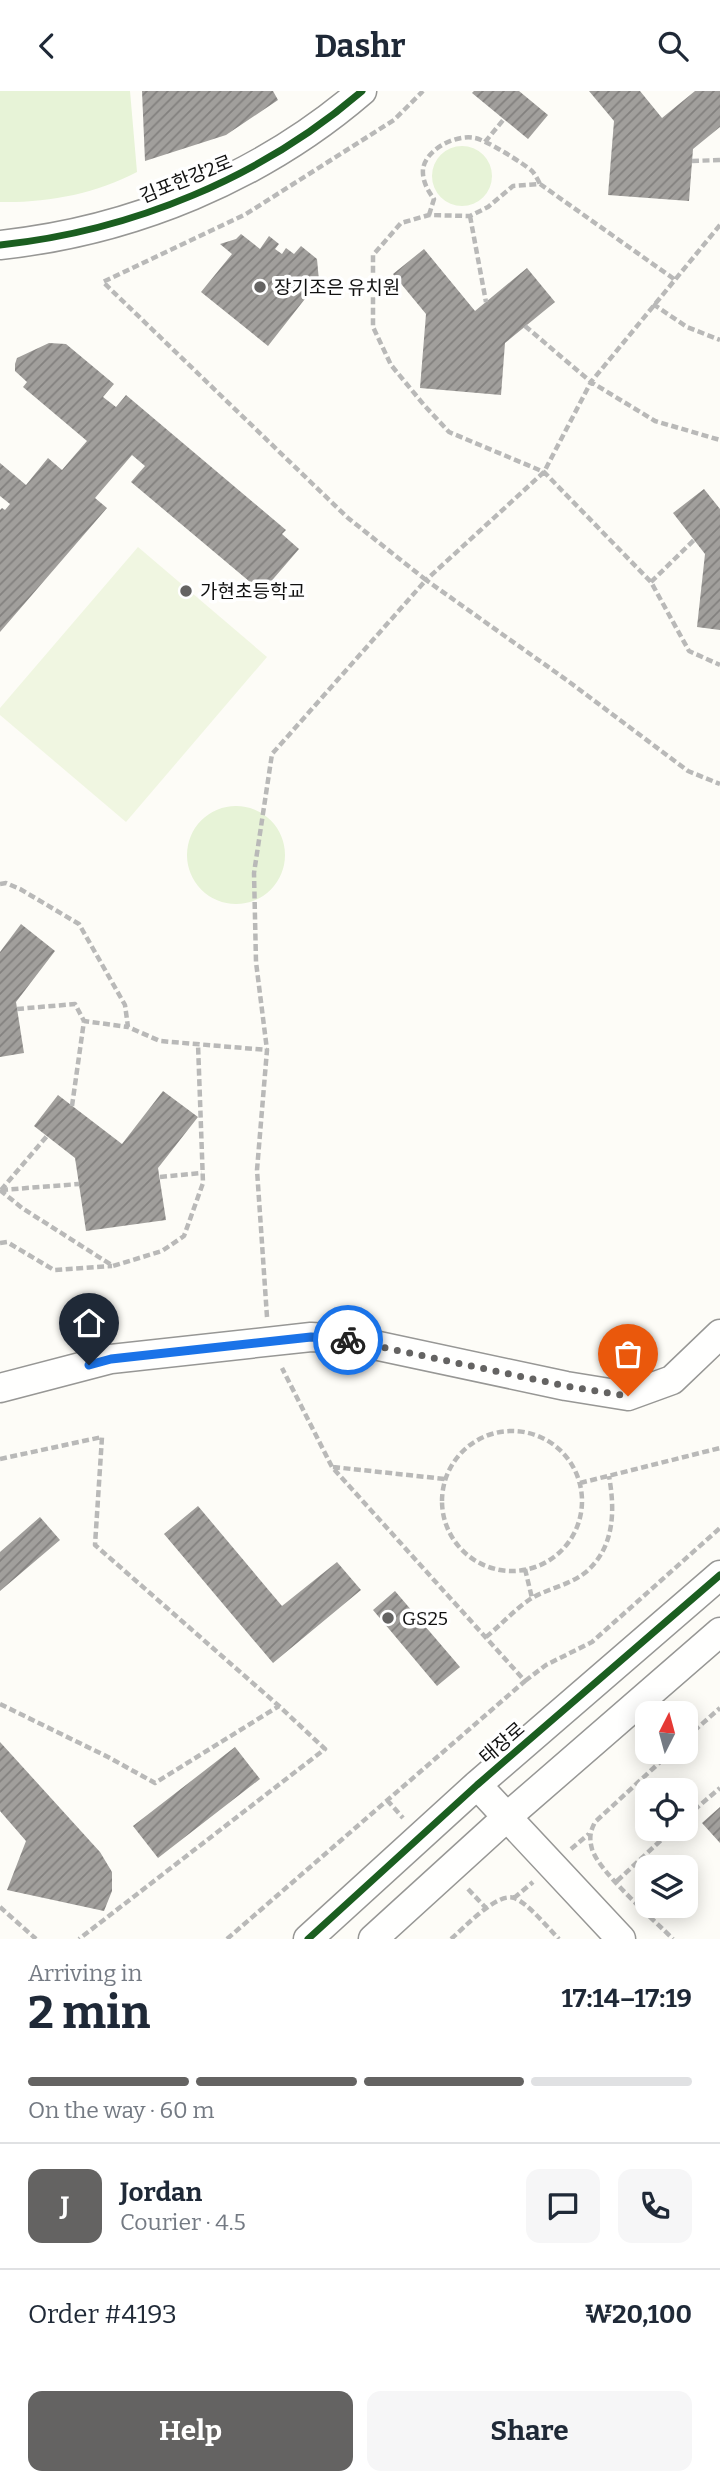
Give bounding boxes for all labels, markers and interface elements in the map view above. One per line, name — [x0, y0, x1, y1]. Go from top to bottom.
icon: back — [28, 27, 66, 65]
text: Dashr — [314, 27, 406, 65]
icon: search — [654, 27, 692, 65]
street label: 김포한강2로 — [136, 150, 236, 208]
place label: 장기조은 유치원 — [274, 276, 400, 299]
marker: 장기조은 유치원 — [252, 279, 268, 295]
place label: 가현초등학교 — [200, 580, 305, 603]
marker: 가현초등학교 — [178, 583, 194, 599]
pin — [59, 1293, 119, 1365]
icon: home — [70, 1304, 108, 1342]
courier — [313, 1305, 383, 1375]
icon: bike — [329, 1321, 367, 1359]
pin — [598, 1324, 658, 1396]
icon: bag — [609, 1335, 647, 1373]
place label: GS25 — [402, 1607, 448, 1630]
marker: GS25 — [380, 1610, 396, 1626]
north arrow — [635, 1701, 698, 1764]
map controls — [635, 1701, 698, 1918]
street label: 태장로 — [475, 1717, 529, 1769]
button: locate — [635, 1778, 698, 1841]
button: layers — [635, 1855, 698, 1918]
text: Arriving in — [28, 1959, 142, 1987]
text: 17:14–17:19 — [561, 1983, 692, 2014]
text: 2 min — [28, 1985, 150, 2040]
text: On the way · 60 m — [28, 2096, 214, 2124]
button: chat — [526, 2169, 600, 2243]
button: phone — [618, 2169, 692, 2243]
text: Jordan — [120, 2177, 202, 2208]
text: J — [61, 2191, 69, 2222]
text: Courier · 4.5 — [120, 2208, 246, 2236]
text: Order #4193 — [28, 2299, 177, 2330]
text: ₩20,100 — [585, 2299, 692, 2330]
button: Help — [28, 2391, 353, 2471]
button: Share — [367, 2391, 692, 2471]

